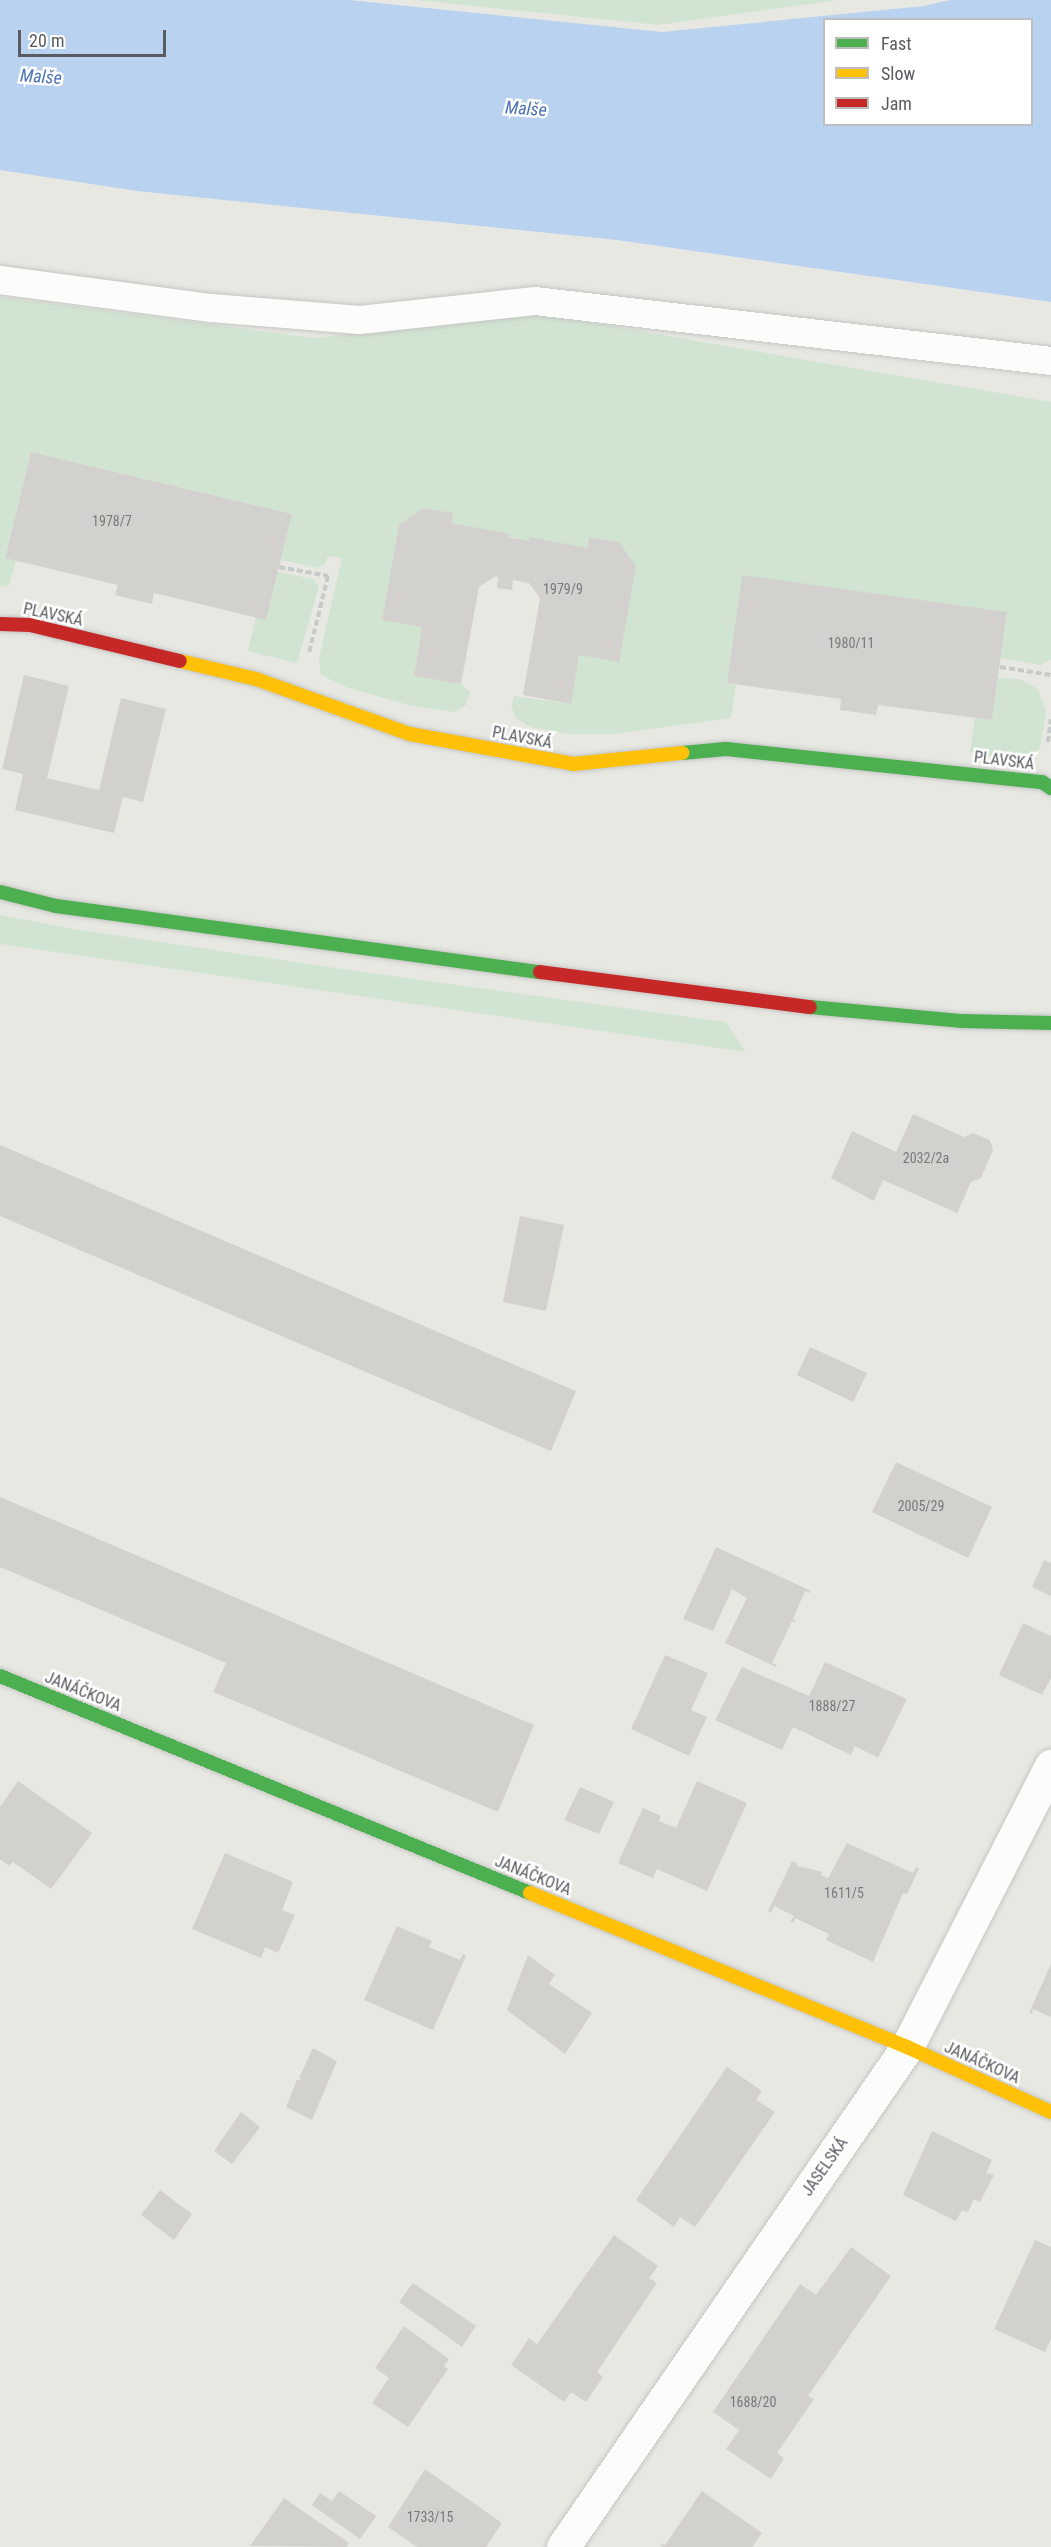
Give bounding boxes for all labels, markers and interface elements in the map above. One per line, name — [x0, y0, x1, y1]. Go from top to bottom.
scale bar — [21, 18, 170, 56]
legend — [823, 18, 1033, 126]
text: 20 m — [29, 30, 64, 51]
text: Fast — [881, 33, 912, 54]
text: Slow — [881, 63, 915, 84]
water label: Malše — [19, 65, 63, 89]
text: Jam — [881, 93, 912, 114]
water label: Malše — [504, 97, 548, 121]
house number: 1978/7 — [92, 513, 132, 529]
house number: 1979/9 — [543, 581, 583, 597]
street label: PLAVSKÁ — [21, 599, 85, 631]
house number: 1980/11 — [828, 635, 874, 651]
street label: PLAVSKÁ — [491, 723, 553, 753]
street label: PLAVSKÁ — [973, 748, 1035, 774]
house number: 2032/2a — [903, 1150, 949, 1166]
house number: 2005/29 — [898, 1498, 944, 1514]
street label: JANÁČKOVA — [42, 1668, 124, 1716]
house number: 1888/27 — [809, 1698, 855, 1714]
street label: JANÁČKOVA — [492, 1852, 574, 1900]
house number: 1611/5 — [824, 1885, 864, 1901]
street label: JANÁČKOVA — [941, 2038, 1023, 2088]
street label: JASELSKÁ — [798, 2134, 852, 2200]
house number: 1688/20 — [730, 2394, 776, 2410]
house number: 1733/15 — [407, 2509, 453, 2525]

